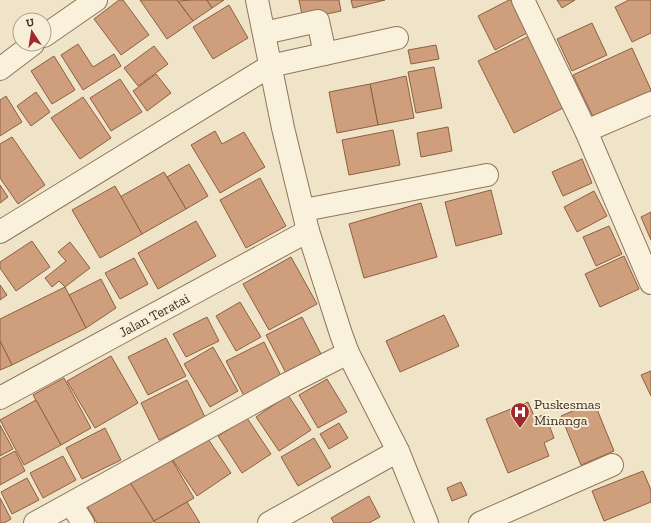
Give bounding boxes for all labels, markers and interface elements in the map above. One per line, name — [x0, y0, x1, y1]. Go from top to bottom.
north arrow — [12, 12, 52, 52]
text: U — [25, 16, 35, 30]
street label: Jalan Teratai — [116, 290, 192, 341]
place label: Puskesmas Minanga — [534, 396, 601, 429]
hospital icon: Puskesmas Minanga — [509, 401, 531, 429]

